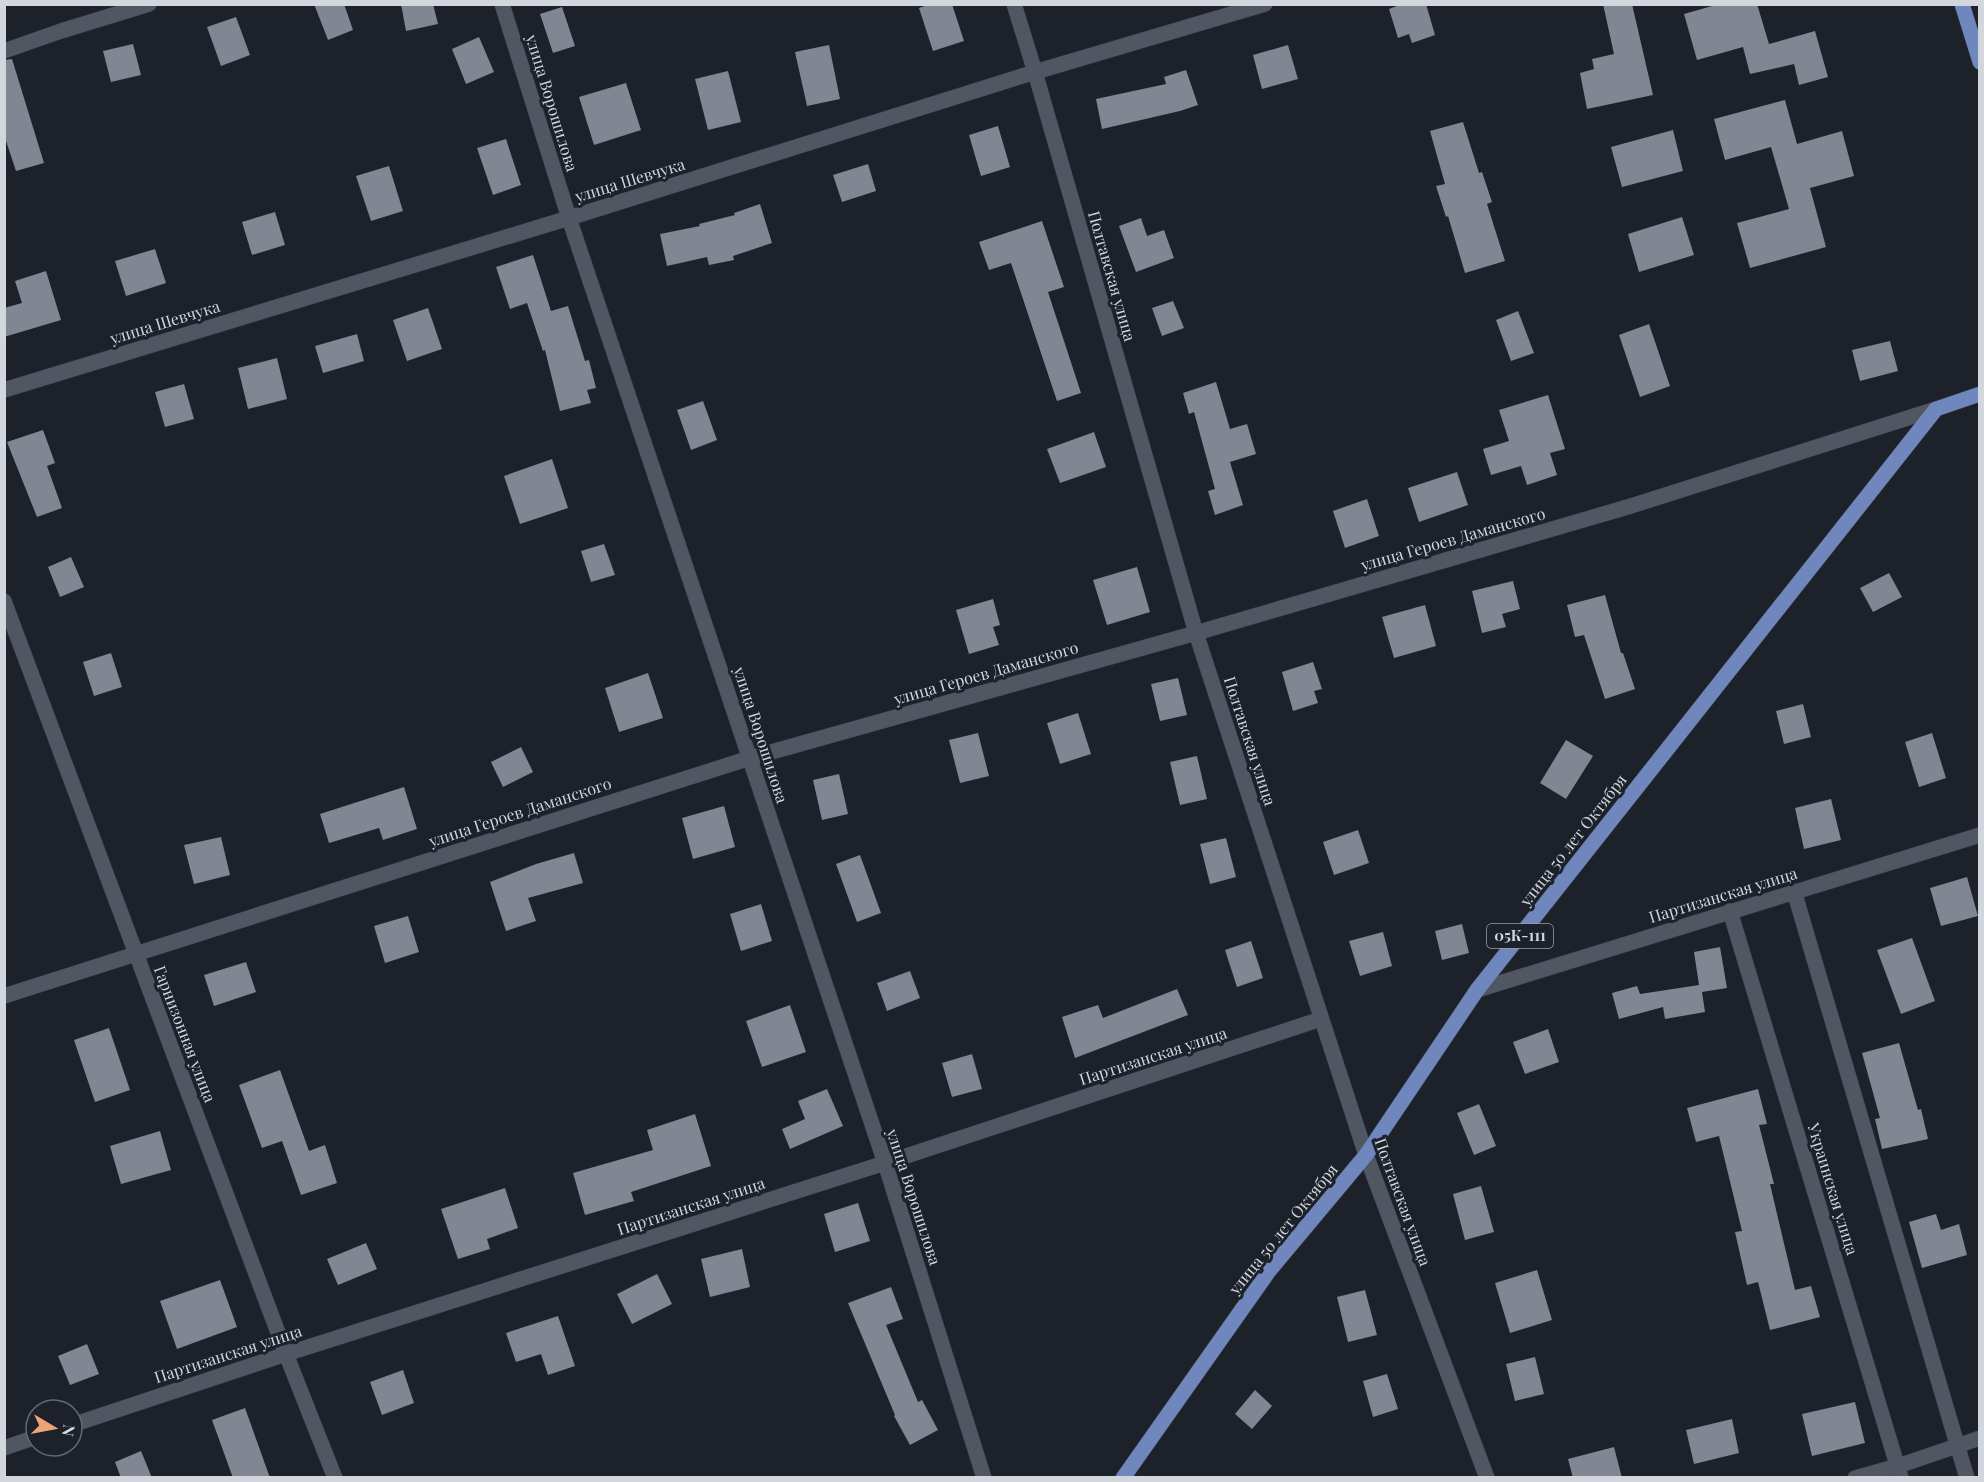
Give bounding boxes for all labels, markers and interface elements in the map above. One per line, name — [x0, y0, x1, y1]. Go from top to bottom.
street label: улица Ворошилова — [521, 31, 583, 174]
street label: улица Шевчука — [571, 153, 687, 207]
street label: Полтавская улица — [1084, 208, 1141, 344]
street label: улица Шевчука — [106, 295, 222, 349]
street label: улица Героев Даманского — [1357, 502, 1548, 575]
street label: улица Героев Даманского — [890, 636, 1081, 709]
street label: улица Ворошилова — [729, 663, 793, 806]
street label: Полтавская улица — [1220, 674, 1281, 808]
street label: улица 50 лет Октября — [1514, 769, 1631, 911]
street label: улица Героев Даманского — [425, 772, 614, 851]
street label: Партизанская улица — [1646, 862, 1800, 927]
road number: 05К-111 — [1487, 924, 1553, 948]
street label: Гарнизонная улица — [150, 963, 221, 1105]
street label: Партизанская улица — [1076, 1022, 1229, 1089]
street label: Украинская улица — [1803, 1119, 1864, 1257]
street label: улица Ворошилова — [882, 1125, 946, 1268]
street label: Полтавская улица — [1371, 1135, 1436, 1269]
street label: улица 50 лет Октября — [1223, 1159, 1342, 1299]
street label: Партизанская улица — [614, 1172, 767, 1239]
street label: Партизанская улица — [151, 1320, 304, 1387]
north arrow — [24, 1398, 84, 1458]
text: N — [58, 1423, 81, 1439]

